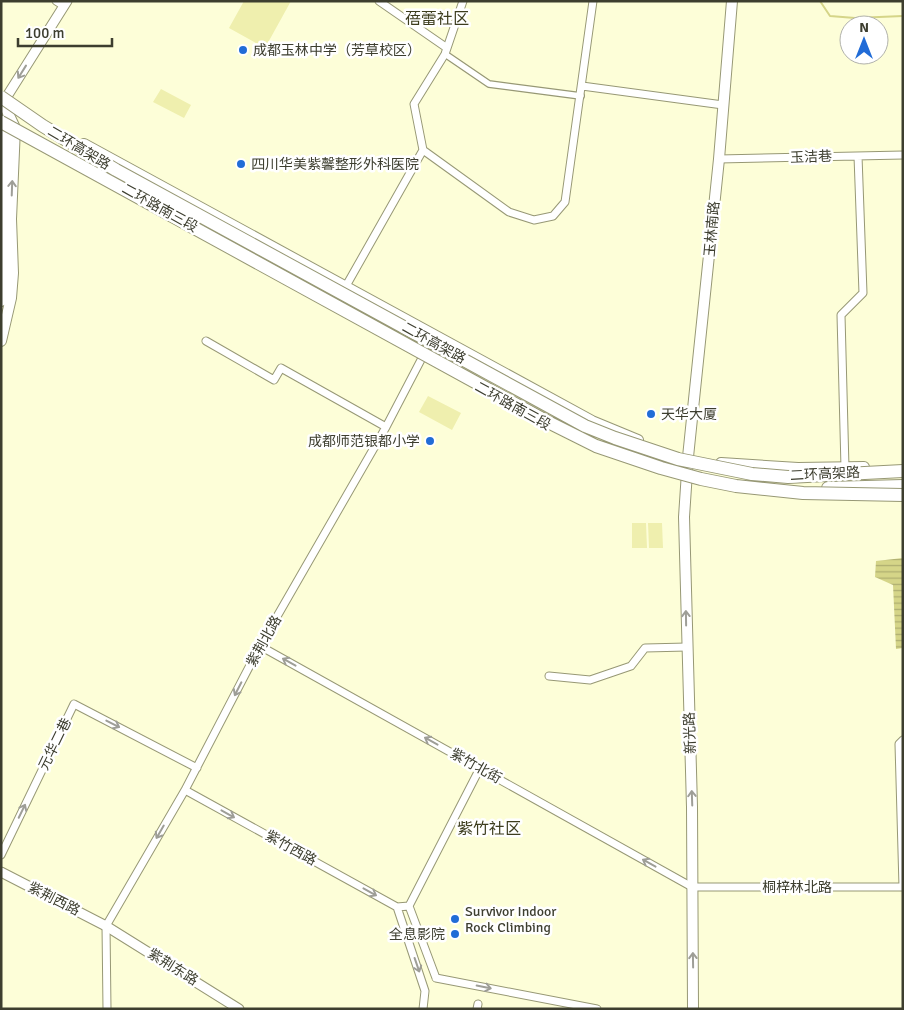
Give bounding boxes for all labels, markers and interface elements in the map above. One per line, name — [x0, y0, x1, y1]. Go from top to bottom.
district label: 蓓蕾社区 — [405, 9, 469, 29]
scale bar — [18, 15, 111, 47]
north arrow — [839, 15, 889, 65]
text: N — [859, 19, 869, 36]
text: 100 m — [25, 24, 65, 42]
place label: 成都玉林中学（芳草校区） — [253, 42, 421, 59]
marker: 成都玉林中学（芳草校区） — [237, 44, 249, 56]
one-way arrow — [17, 65, 27, 79]
street label: 二环高架路 — [45, 123, 113, 173]
street label: 玉洁巷 — [790, 148, 832, 166]
place label: 四川华美紫馨整形外科医院 — [251, 156, 419, 173]
marker: 四川华美紫馨整形外科医院 — [235, 158, 247, 170]
one-way arrow — [8, 180, 17, 196]
street label: 二环路南三段 — [119, 180, 201, 236]
street label: 玉林南路 — [701, 200, 723, 258]
street label: 二环高架路 — [399, 319, 469, 367]
street label: 二环路南三段 — [472, 378, 554, 434]
place label: 天华大厦 — [661, 406, 717, 423]
marker: 天华大厦 — [645, 408, 657, 420]
place label: 成都师范银都小学 — [308, 433, 420, 450]
marker: 成都师范银都小学 — [424, 435, 436, 447]
street label: 二环高架路 — [790, 464, 860, 484]
one-way arrow — [682, 610, 691, 626]
street label: 紫荆北路 — [243, 612, 285, 670]
one-way arrow — [282, 657, 297, 666]
one-way arrow — [233, 682, 243, 697]
street label: 新光路 — [681, 712, 699, 754]
street label: 元华二巷 — [35, 715, 75, 773]
one-way arrow — [105, 720, 120, 729]
one-way arrow — [424, 736, 439, 745]
street label: 紫竹北街 — [447, 745, 505, 787]
one-way arrow — [687, 790, 696, 806]
one-way arrow — [18, 803, 28, 818]
one-way arrow — [220, 809, 234, 819]
district label: 紫竹社区 — [457, 819, 521, 839]
one-way arrow — [155, 825, 165, 839]
street label: 紫竹西路 — [262, 827, 320, 869]
one-way arrow — [642, 858, 657, 868]
street label: 紫荆西路 — [25, 879, 83, 919]
street label: 桐梓林北路 — [762, 879, 832, 896]
one-way arrow — [362, 888, 377, 897]
place label: Survivor Indoor Rock Climbing — [465, 903, 557, 936]
marker: Survivor Indoor Rock Climbing — [449, 913, 461, 925]
place label: 全息影院 — [389, 926, 445, 943]
marker: 全息影院 — [449, 928, 461, 940]
street label: 紫荆东路 — [145, 945, 201, 989]
one-way arrow — [688, 952, 697, 968]
one-way arrow — [412, 957, 422, 973]
one-way arrow — [476, 983, 492, 993]

